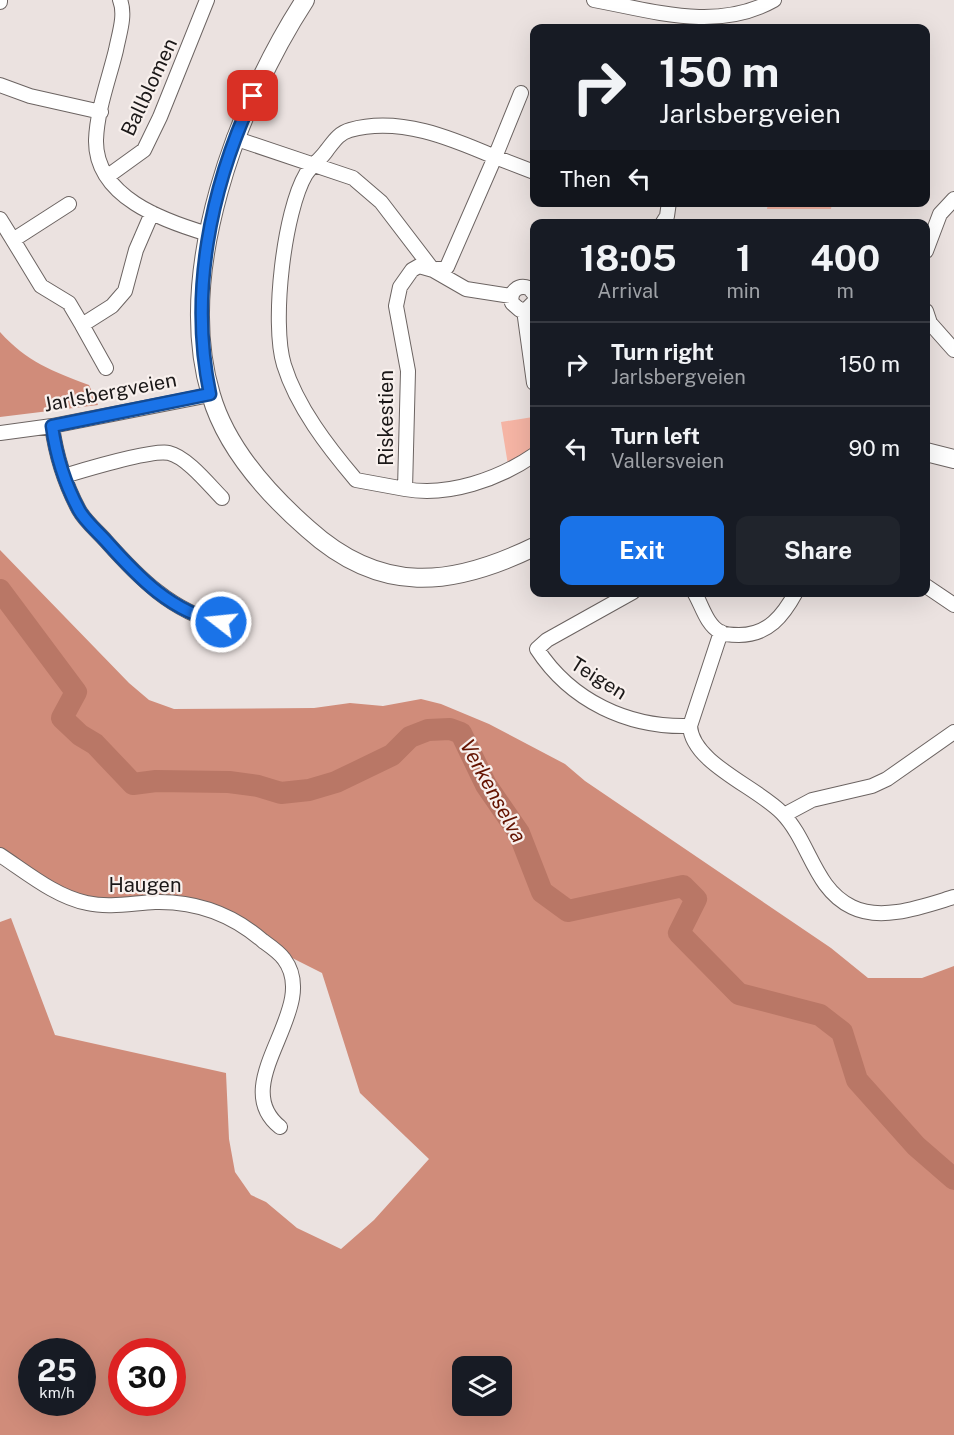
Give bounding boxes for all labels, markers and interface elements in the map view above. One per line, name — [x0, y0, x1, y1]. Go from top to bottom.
street label: Ballblomen — [116, 34, 182, 140]
text: 150 m — [659, 47, 779, 96]
icon: right — [560, 48, 638, 126]
pin — [227, 70, 278, 121]
icon: arrive — [236, 79, 269, 112]
text: Jarlsbergveien — [659, 97, 841, 129]
icon: left — [623, 162, 656, 195]
text: Then — [560, 166, 611, 192]
text: 18:05 — [580, 237, 677, 279]
text: 1 — [736, 237, 751, 279]
text: 400 — [810, 237, 880, 279]
text: Arrival — [597, 279, 659, 303]
text: min — [726, 279, 760, 303]
text: m — [837, 279, 854, 303]
text: Turn right — [611, 339, 714, 365]
icon: right — [560, 348, 593, 381]
text: 150 m — [839, 351, 900, 377]
text: Jarlsbergveien — [611, 365, 746, 389]
street label: Jarlsbergveien — [42, 367, 178, 417]
street label: Riskestien — [374, 370, 398, 466]
text: Turn left — [611, 423, 700, 449]
icon: left — [560, 432, 593, 465]
text: 90 m — [849, 435, 900, 461]
text: Vallersveien — [611, 449, 724, 473]
button: Exit — [560, 516, 724, 585]
button: Share — [736, 516, 900, 585]
position arrow — [189, 590, 253, 654]
street label: Teigen — [566, 651, 632, 705]
water label: Verkenselva — [455, 735, 532, 847]
street label: Haugen — [109, 873, 181, 897]
speed limit sign: 30 — [108, 1338, 186, 1416]
text: 25 — [37, 1352, 77, 1388]
map controls — [452, 1356, 512, 1416]
button: layers — [452, 1356, 512, 1416]
text: km/h — [39, 1384, 75, 1401]

